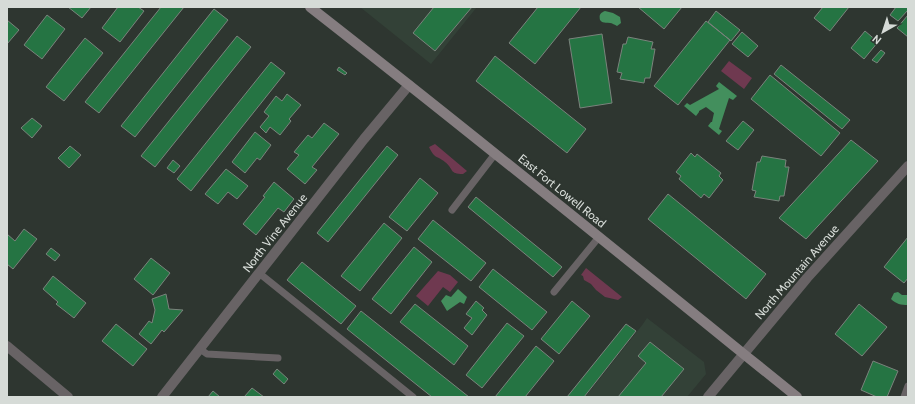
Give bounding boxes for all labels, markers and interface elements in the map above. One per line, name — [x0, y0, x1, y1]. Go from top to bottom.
north arrow — [863, 12, 903, 52]
text: N — [869, 32, 884, 48]
street label: East Fort Lowell Road — [515, 151, 609, 231]
street label: North Vine Avenue — [239, 190, 310, 275]
street label: North Mountain Avenue — [751, 221, 842, 322]

